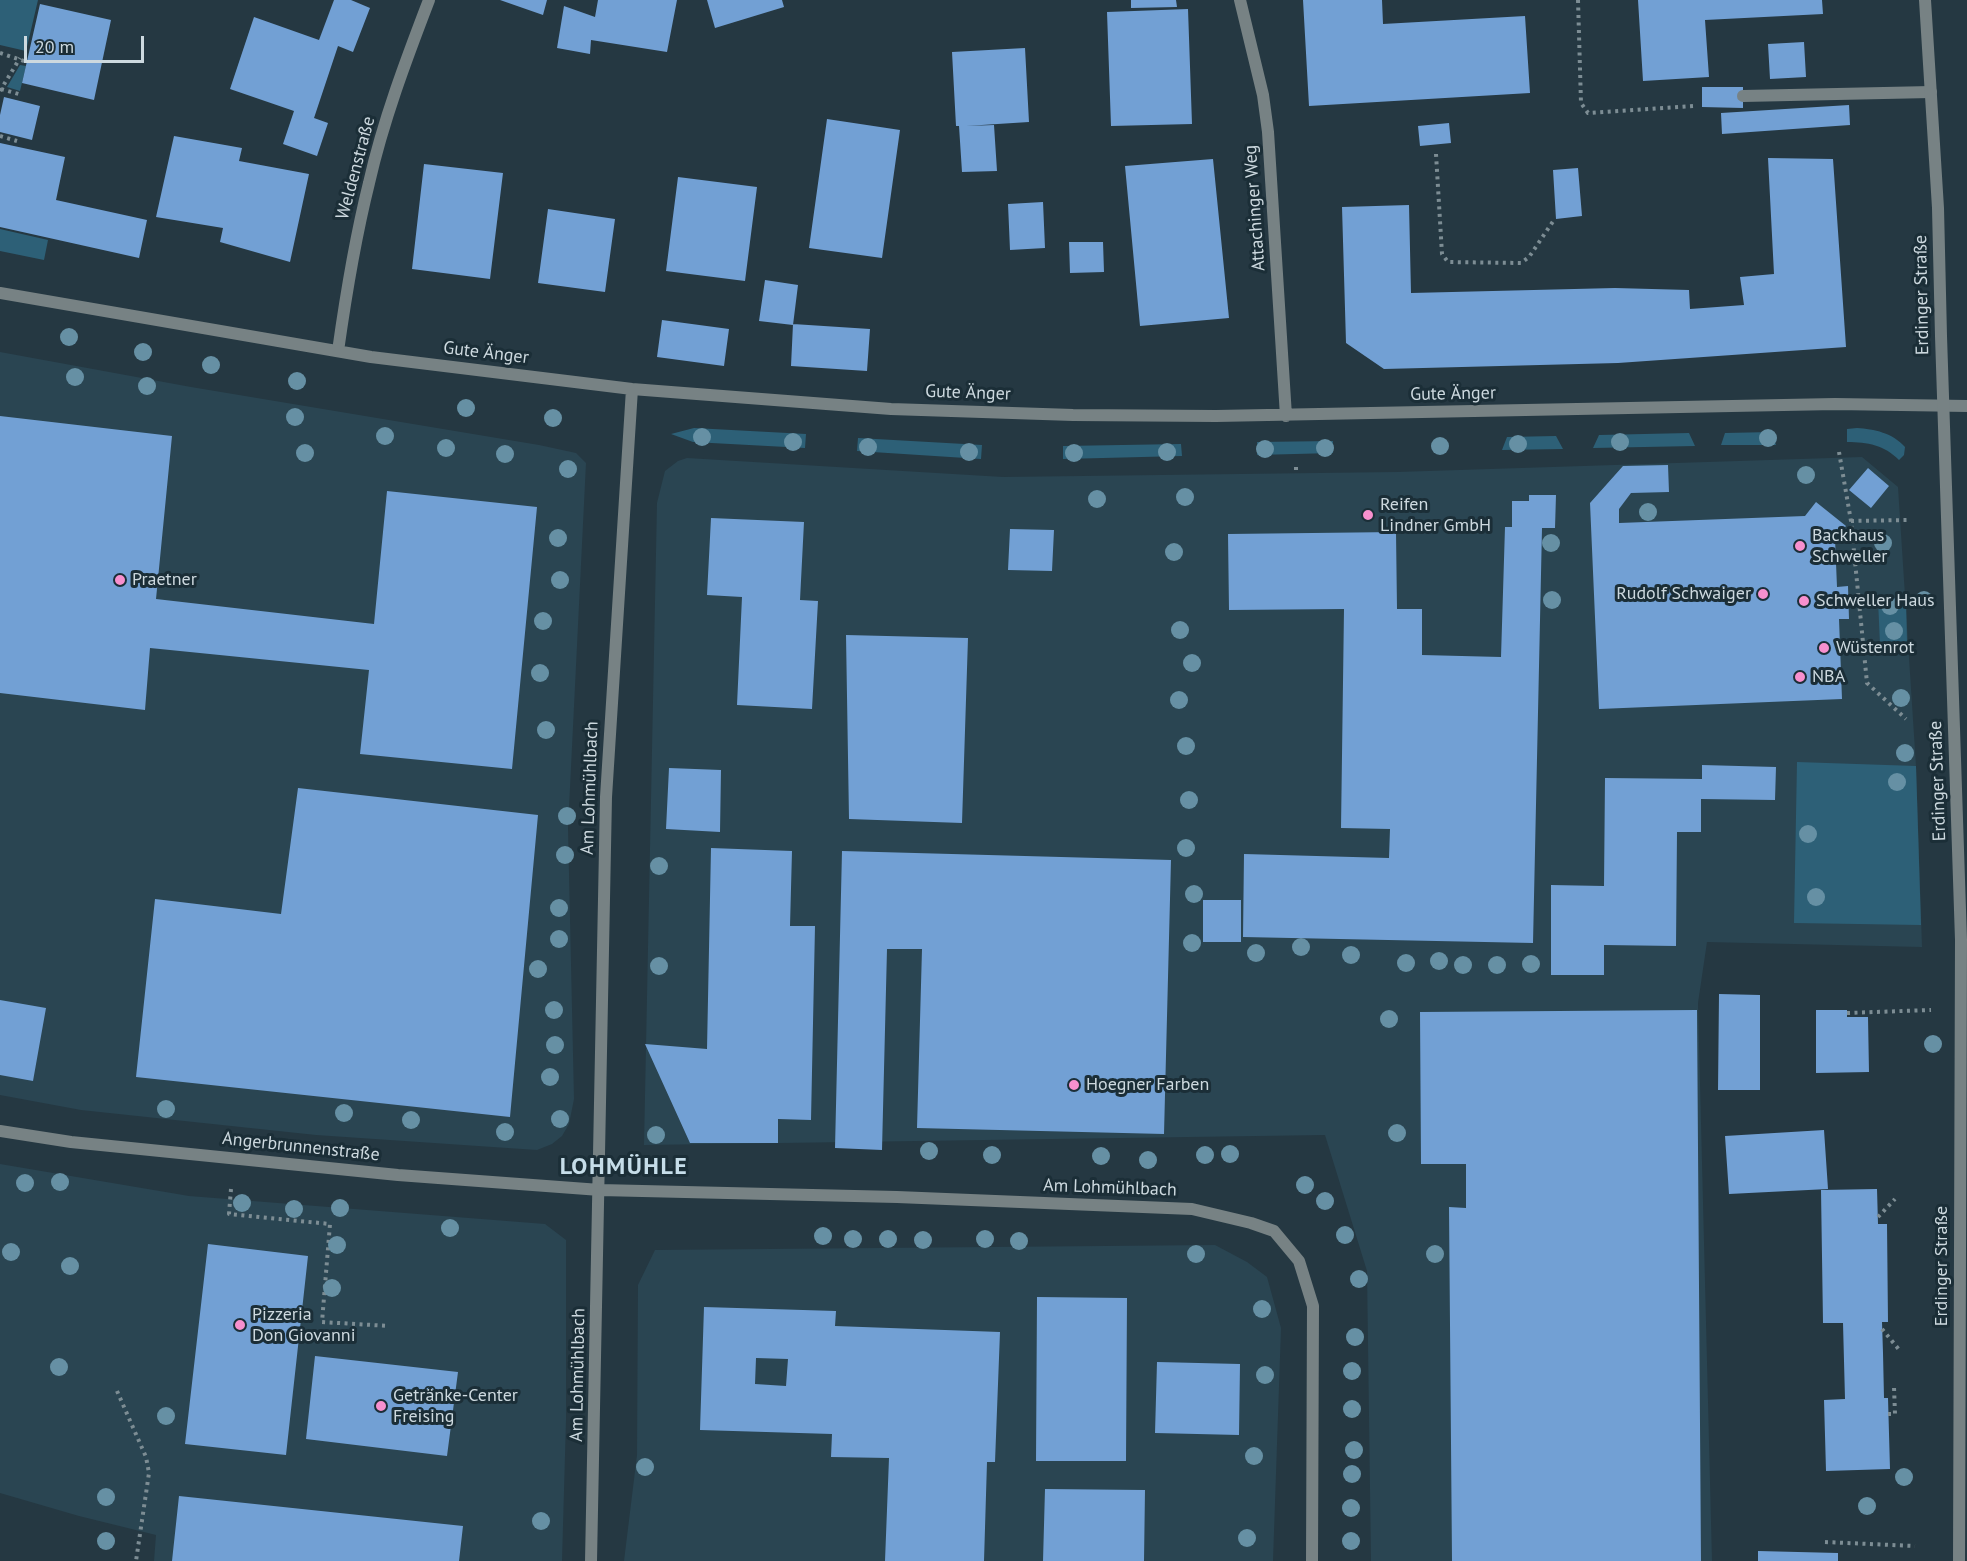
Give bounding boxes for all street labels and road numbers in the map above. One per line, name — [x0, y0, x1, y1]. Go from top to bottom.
street label: Weldenstraße — [332, 114, 380, 222]
street label: Attachinger Weg — [1240, 144, 1270, 272]
street label: Erdinger Straße — [1910, 235, 1934, 355]
street label: Gute Änger — [442, 337, 530, 369]
street label: Gute Änger — [925, 381, 1011, 405]
street label: Gute Änger — [1410, 382, 1496, 406]
street label: Erdinger Straße — [1925, 720, 1951, 842]
street label: Am Lohmühlbach — [577, 721, 603, 855]
street label: Angerbrunnenstraße — [221, 1128, 381, 1166]
street label: Am Lohmühlbach — [1043, 1175, 1177, 1201]
street label: Erdinger Straße — [1931, 1206, 1953, 1326]
street label: Am Lohmühlbach — [566, 1308, 590, 1442]

